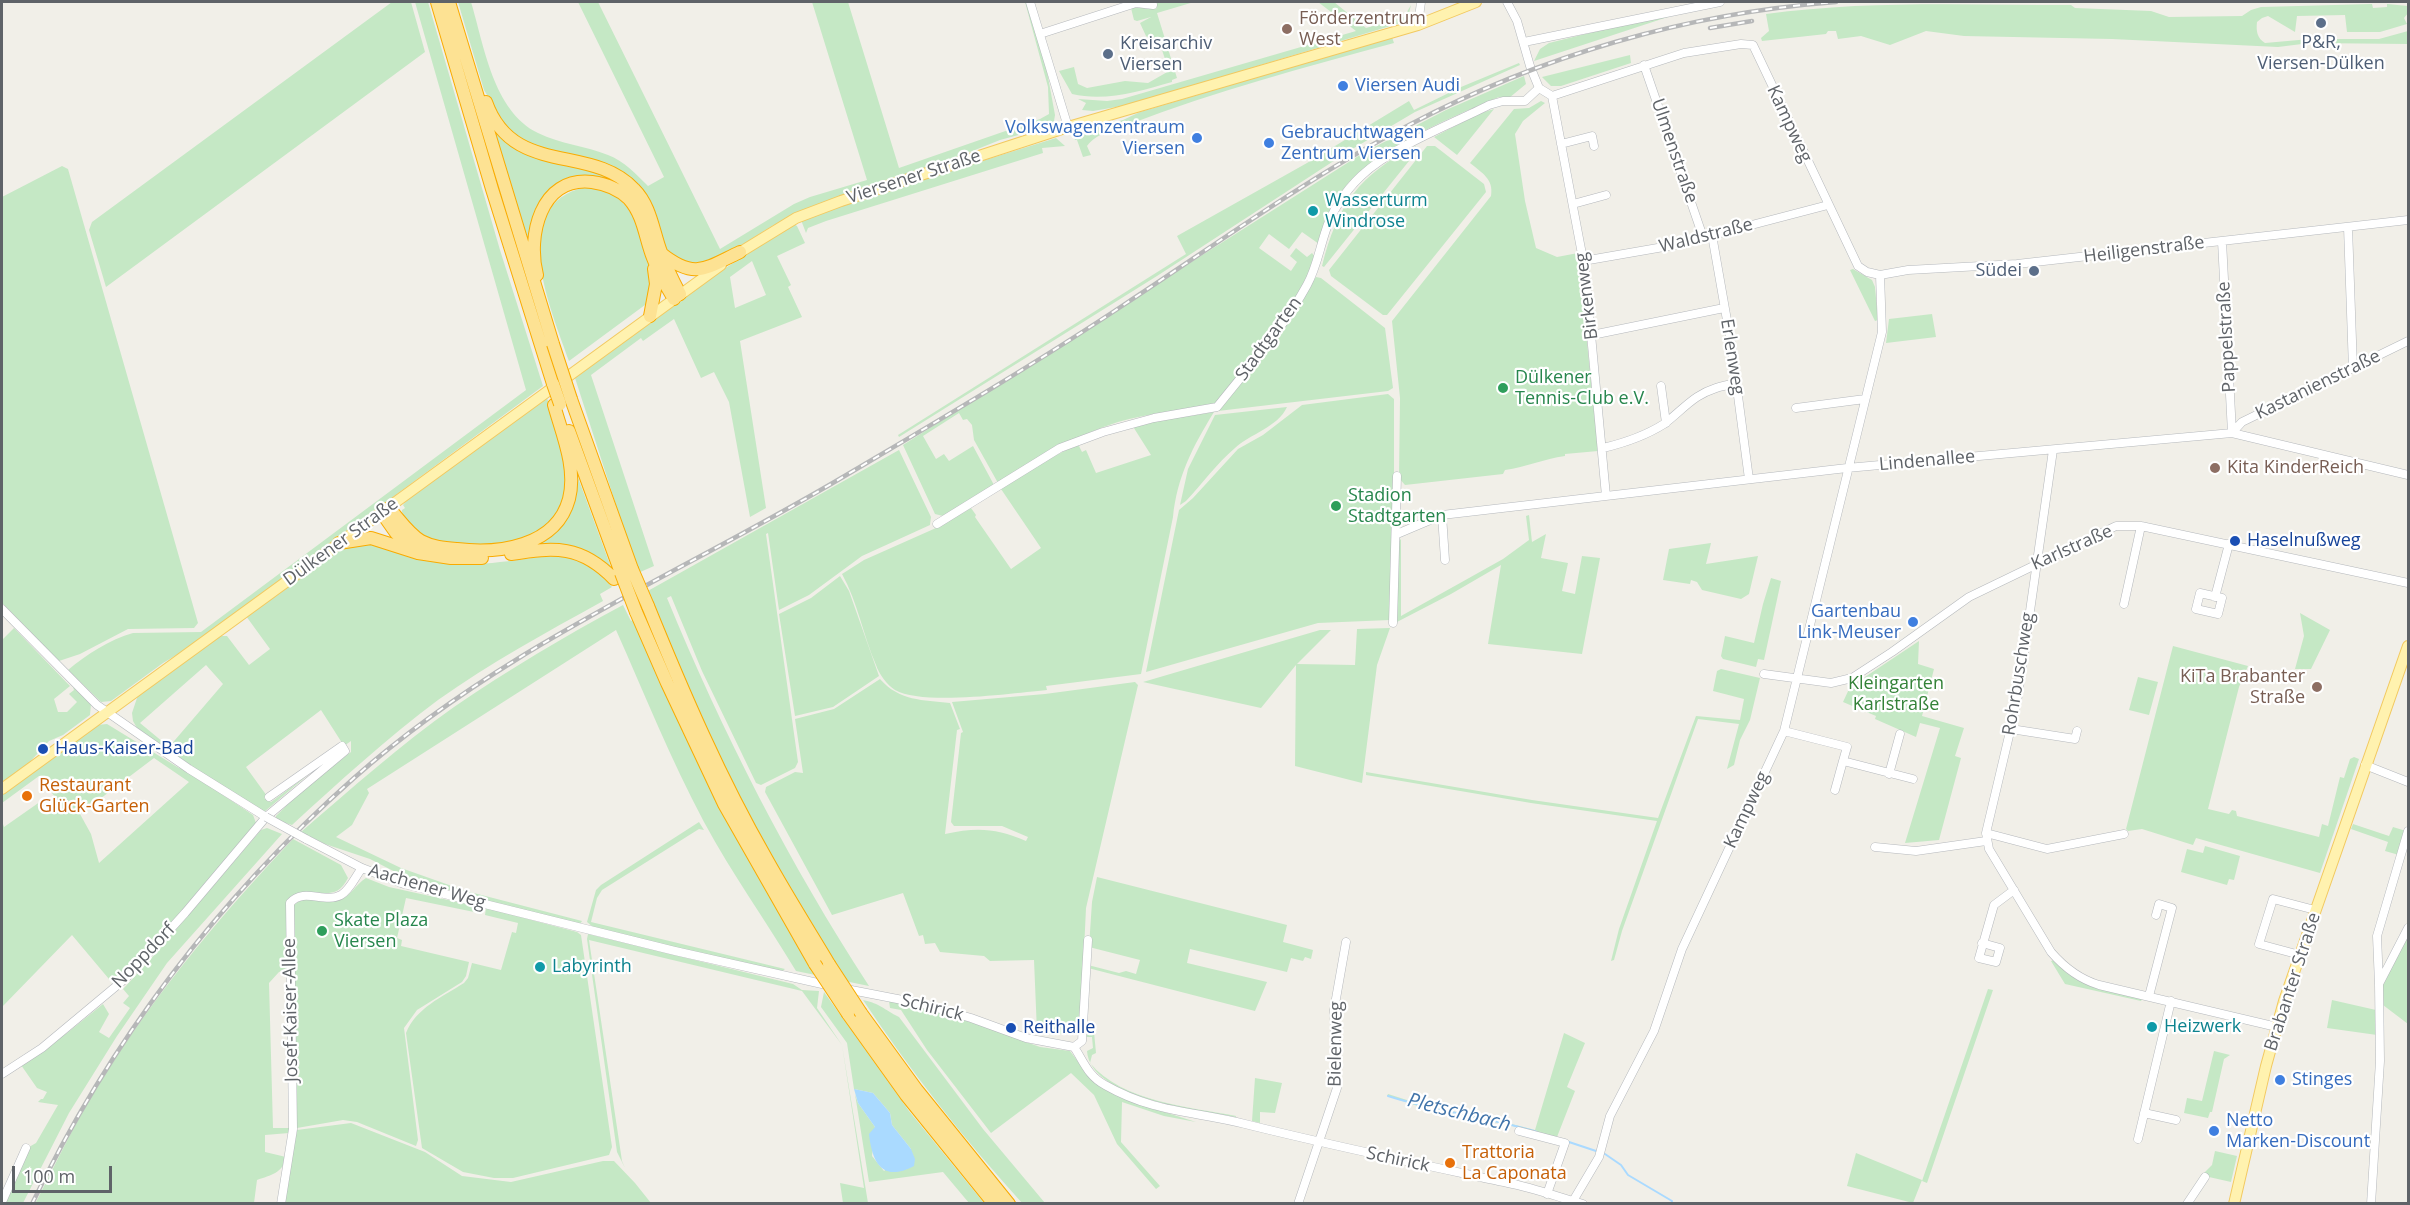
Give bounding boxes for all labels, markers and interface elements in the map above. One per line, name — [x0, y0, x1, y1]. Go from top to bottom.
place label: Förderzentrum West — [1299, 8, 1426, 50]
marker: P&R, Viersen-Dülken — [2314, 16, 2328, 30]
marker: Förderzentrum West — [1280, 22, 1294, 36]
place label: P&R, Viersen-Dülken — [2257, 32, 2385, 74]
place label: Kreisarchiv Viersen — [1120, 33, 1212, 76]
marker: Kreisarchiv Viersen — [1101, 47, 1115, 61]
place label: Viersen Audi — [1355, 75, 1460, 97]
marker: Viersen Audi — [1336, 79, 1350, 93]
street label: Kampweg — [1762, 82, 1816, 166]
street label: Ulmenstraße — [1646, 96, 1702, 206]
place label: Volkswagenzentraum Viersen — [1005, 117, 1185, 160]
place label: Gebrauchtwagen Zentrum Viersen — [1281, 122, 1425, 164]
marker: Volkswagenzentraum Viersen — [1190, 131, 1204, 145]
marker: Gebrauchtwagen Zentrum Viersen — [1262, 136, 1276, 150]
street label: Viersener Straße — [844, 145, 984, 209]
place label: Wasserturm Windrose — [1325, 190, 1428, 232]
marker: Wasserturm Windrose — [1306, 204, 1320, 218]
street label: Waldstraße — [1657, 214, 1755, 258]
street label: Heiligenstraße — [2082, 232, 2206, 268]
street label: Birkenweg — [1571, 251, 1603, 341]
place label: Südei — [1975, 260, 2022, 282]
marker: Südei — [2027, 264, 2041, 278]
street label: Pappelstraße — [2213, 281, 2241, 393]
street label: Stadtgarten — [1231, 293, 1307, 385]
street label: Erlenweg — [1715, 317, 1749, 397]
street label: Kastanienstraße — [2252, 345, 2384, 425]
place label: Dülkener Tennis-Club e.V. — [1515, 367, 1649, 410]
marker: Dülkener Tennis-Club e.V. — [1496, 381, 1510, 395]
street label: Lindenallee — [1878, 446, 1976, 476]
place label: Kita KinderReich — [2227, 457, 2364, 479]
marker: Kita KinderReich — [2208, 461, 2222, 475]
place label: Stadion Stadtgarten — [1348, 485, 1446, 528]
street label: Dülkener Straße — [279, 493, 403, 591]
marker: Stadion Stadtgarten — [1329, 499, 1343, 513]
street label: Karlstraße — [2028, 521, 2116, 575]
place label: Haselnußweg — [2247, 530, 2361, 552]
marker: Haselnußweg — [2228, 534, 2242, 548]
place label: Gartenbau Link-Meuser — [1797, 601, 1901, 644]
street label: Rohrbuschweg — [1999, 611, 2039, 737]
marker: Gartenbau Link-Meuser — [1906, 615, 1920, 629]
place label: KiTa Brabanter Straße — [2180, 666, 2305, 708]
park label: Kleingarten Karlstraße — [1848, 673, 1944, 716]
marker: KiTa Brabanter Straße — [2310, 680, 2324, 694]
place label: Haus-Kaiser-Bad — [55, 738, 194, 760]
marker: Haus-Kaiser-Bad — [36, 742, 50, 756]
street label: Kampweg — [1720, 768, 1774, 852]
place label: Restaurant Glück-Garten — [39, 775, 150, 818]
marker: Restaurant Glück-Garten — [20, 789, 34, 803]
street label: Aachener Weg — [366, 860, 488, 914]
place label: Skate Plaza Viersen — [334, 910, 428, 952]
street label: Brabanter Straße — [2260, 910, 2326, 1054]
street label: Noppdorf — [108, 919, 180, 993]
marker: Skate Plaza Viersen — [315, 924, 329, 938]
street label: Josef-Kaiser-Allee — [279, 938, 303, 1082]
place label: Labyrinth — [552, 956, 632, 978]
marker: Labyrinth — [533, 960, 547, 974]
street label: Schirick — [898, 990, 966, 1026]
street label: Bielenweg — [1324, 1001, 1348, 1087]
place label: Heizwerk — [2164, 1016, 2241, 1038]
place label: Reithalle — [1023, 1017, 1095, 1039]
marker: Heizwerk — [2145, 1020, 2159, 1034]
marker: Reithalle — [1004, 1021, 1018, 1035]
place label: Stinges — [2292, 1069, 2352, 1091]
marker: Stinges — [2273, 1073, 2287, 1087]
water label: Pletschbach — [1405, 1089, 1513, 1137]
place label: Netto Marken-Discount — [2226, 1110, 2370, 1152]
marker: Netto Marken-Discount — [2207, 1124, 2221, 1138]
place label: Trattoria La Caponata — [1462, 1142, 1567, 1184]
street label: Schirick — [1364, 1143, 1432, 1177]
scale bar — [15, 1154, 116, 1192]
marker: Trattoria La Caponata — [1443, 1156, 1457, 1170]
text: 100 m — [23, 1164, 75, 1188]

